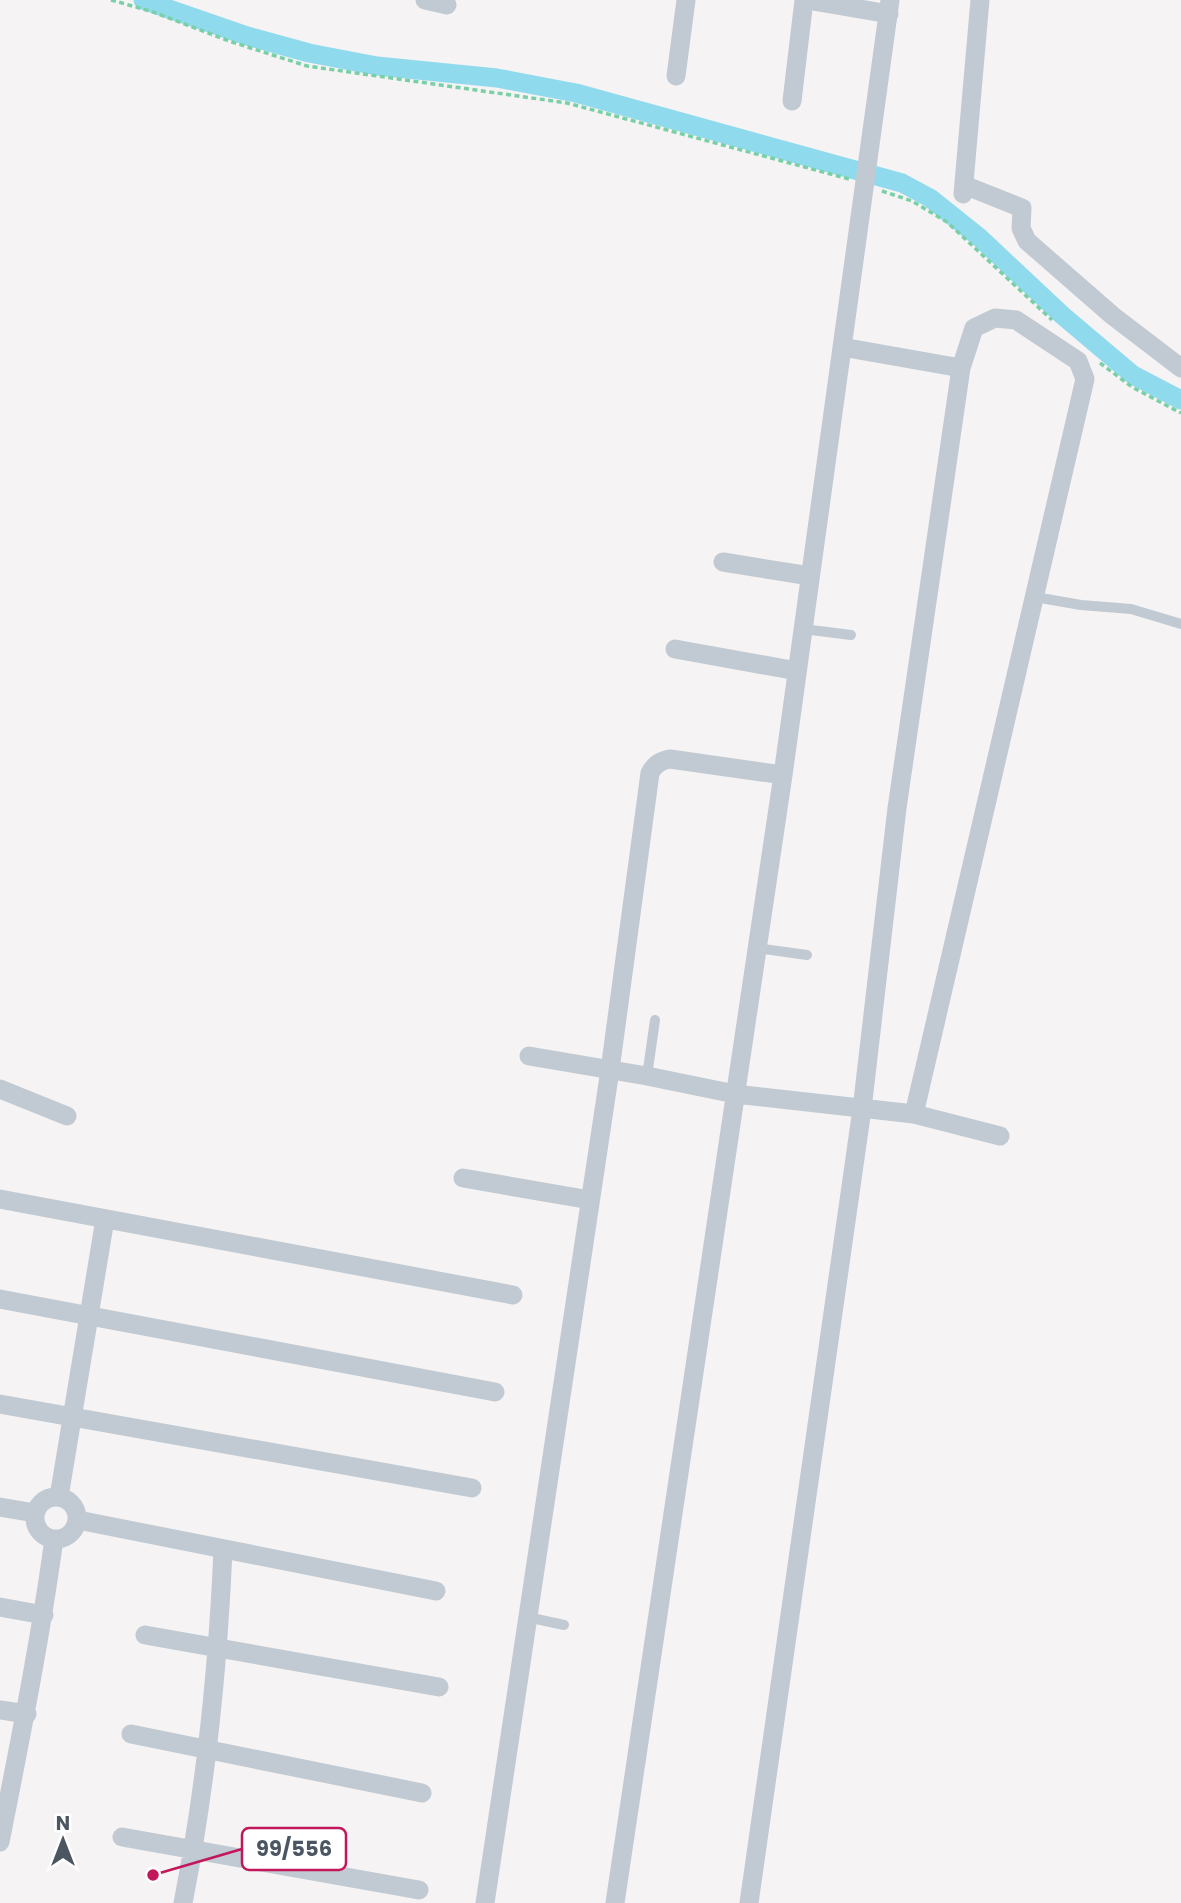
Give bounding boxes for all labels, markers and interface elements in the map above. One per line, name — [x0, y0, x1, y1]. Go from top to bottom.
north arrow — [28, 1805, 98, 1875]
text: N — [56, 1810, 70, 1837]
callout: 99/556 — [242, 1828, 346, 1870]
text: 99/556 — [256, 1834, 332, 1863]

